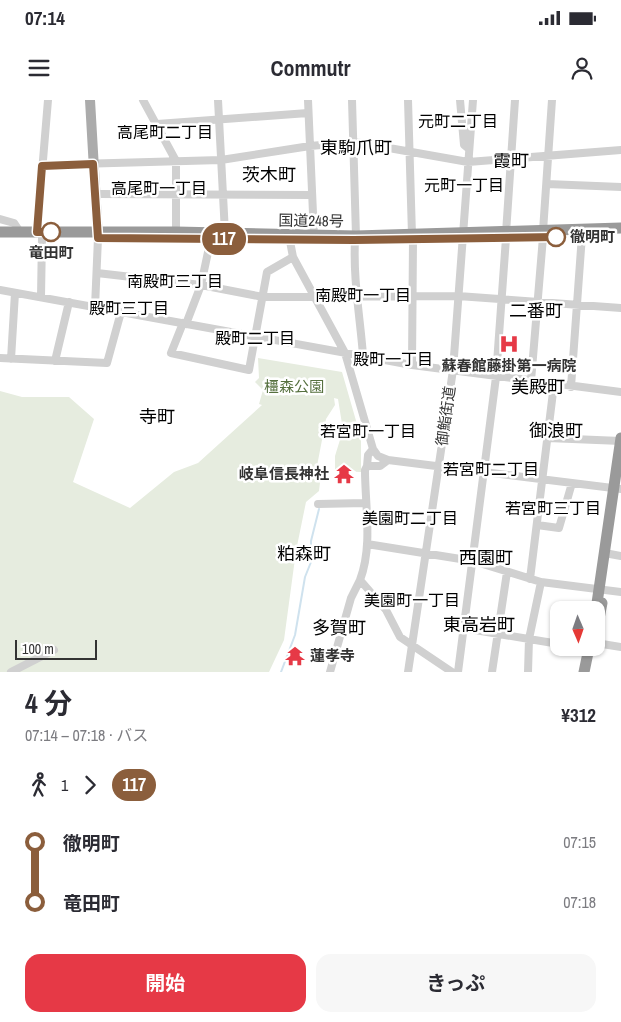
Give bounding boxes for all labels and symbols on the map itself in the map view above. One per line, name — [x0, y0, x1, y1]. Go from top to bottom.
district label: 元町二丁目 — [418, 110, 498, 132]
district label: 高尾町二丁目 — [117, 121, 213, 143]
district label: 東駒爪町 — [320, 135, 392, 160]
district label: 霞町 — [493, 148, 529, 173]
district label: 茨木町 — [242, 162, 296, 187]
district label: 元町一丁目 — [424, 174, 504, 196]
district label: 高尾町一丁目 — [111, 177, 207, 199]
street label: 国道248号 — [278, 209, 344, 232]
marker: 竜田町 — [41, 222, 61, 242]
line badge: 117 — [195, 223, 253, 255]
place label: 徹明町 — [570, 226, 615, 247]
marker: 徹明町 — [546, 227, 566, 247]
place label: 竜田町 — [28, 242, 74, 263]
district label: 南殿町三丁目 — [127, 270, 223, 292]
district label: 南殿町一丁目 — [315, 284, 411, 306]
district label: 殿町三丁目 — [89, 297, 169, 319]
district label: 二番町 — [509, 298, 563, 323]
district label: 殿町二丁目 — [215, 327, 295, 349]
hospital icon: 蘇春館藤掛第一病院 — [498, 333, 520, 355]
district label: 殿町一丁目 — [353, 348, 433, 370]
place label: 蘇春館藤掛第一病院 — [441, 355, 577, 376]
district label: 美殿町 — [511, 374, 565, 399]
park label: 橿森公園 — [264, 376, 324, 397]
street label: 御鮨街道 — [431, 385, 460, 447]
district label: 寺町 — [139, 404, 175, 429]
district label: 御浪町 — [529, 418, 583, 443]
district label: 若宮町一丁目 — [320, 420, 416, 442]
district label: 若宮町二丁目 — [443, 458, 539, 480]
place label: 岐阜信長神社 — [239, 463, 329, 484]
temple icon: 岐阜信長神社 — [333, 463, 355, 485]
district label: 若宮町三丁目 — [505, 497, 601, 519]
district label: 美園町二丁目 — [362, 507, 458, 529]
district label: 粕森町 — [277, 541, 331, 566]
district label: 西園町 — [459, 545, 513, 570]
district label: 美園町一丁目 — [364, 589, 460, 611]
north arrow — [550, 601, 605, 656]
district label: 東高岩町 — [443, 612, 515, 637]
district label: 多賀町 — [312, 615, 366, 640]
scale bar — [15, 637, 98, 660]
temple icon: 蓮孝寺 — [284, 645, 306, 667]
place label: 蓮孝寺 — [310, 645, 355, 666]

